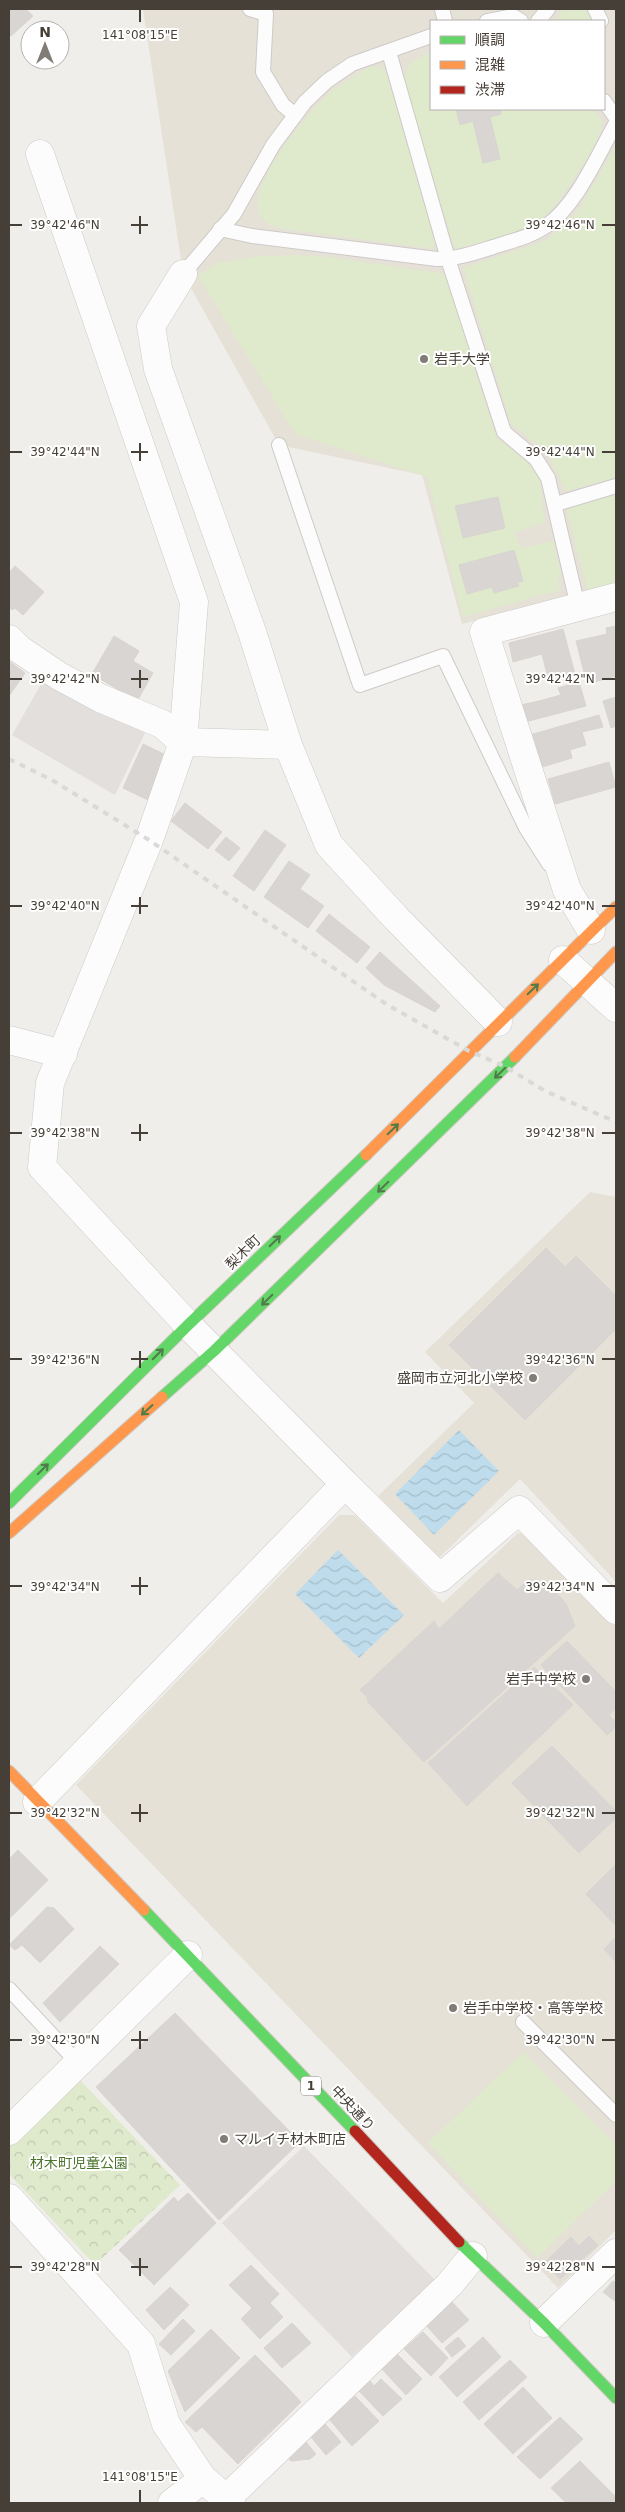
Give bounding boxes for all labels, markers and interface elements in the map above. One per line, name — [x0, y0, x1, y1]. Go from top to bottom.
north arrow — [20, 20, 70, 70]
legend — [430, 20, 605, 110]
text: N — [39, 24, 51, 40]
text: 141°08'15"E — [102, 28, 178, 42]
text: 順調 — [475, 31, 505, 49]
text: 混雑 — [475, 56, 505, 74]
text: 渋滞 — [475, 81, 505, 99]
text: 39°42'46"N — [30, 218, 100, 232]
text: 39°42'46"N — [525, 218, 595, 232]
place label: 岩手大学 — [434, 351, 490, 367]
marker: 岩手大学 — [418, 353, 430, 365]
text: 39°42'44"N — [30, 445, 100, 459]
text: 39°42'44"N — [525, 445, 595, 459]
text: 39°42'42"N — [30, 672, 100, 686]
text: 39°42'42"N — [525, 672, 595, 686]
text: 39°42'40"N — [30, 899, 100, 913]
text: 39°42'40"N — [525, 899, 595, 913]
one-way arrow — [527, 983, 539, 995]
one-way arrow — [494, 1067, 506, 1080]
one-way arrow — [387, 1123, 399, 1135]
text: 39°42'38"N — [30, 1126, 100, 1140]
text: 39°42'38"N — [525, 1126, 595, 1140]
one-way arrow — [377, 1181, 390, 1193]
street label: 梨木町 — [222, 1232, 264, 1272]
one-way arrow — [269, 1235, 282, 1247]
one-way arrow — [261, 1294, 273, 1306]
one-way arrow — [152, 1348, 164, 1360]
text: 39°42'36"N — [30, 1353, 100, 1367]
text: 39°42'36"N — [525, 1353, 595, 1367]
place label: 盛岡市立河北小学校 — [397, 1370, 523, 1386]
marker: 盛岡市立河北小学校 — [527, 1372, 539, 1384]
one-way arrow — [141, 1405, 154, 1416]
one-way arrow — [37, 1463, 49, 1475]
text: 39°42'34"N — [30, 1580, 100, 1594]
text: 39°42'34"N — [525, 1580, 595, 1594]
place label: 岩手中学校 — [506, 1671, 576, 1687]
marker: 岩手中学校 — [580, 1673, 592, 1685]
text: 39°42'32"N — [30, 1806, 100, 1820]
text: 39°42'32"N — [525, 1806, 595, 1820]
place label: 岩手中学校・高等学校 — [463, 2000, 603, 2016]
marker: 岩手中学校・高等学校 — [447, 2002, 459, 2014]
text: 39°42'30"N — [30, 2033, 100, 2047]
text: 39°42'30"N — [525, 2033, 595, 2047]
road number: 1 — [301, 2076, 321, 2096]
street label: 中央通り — [328, 2082, 378, 2134]
place label: マルイチ材木町店 — [234, 2131, 346, 2147]
marker: マルイチ材木町店 — [218, 2133, 230, 2145]
park label: 材木町児童公園 — [30, 2155, 128, 2171]
text: 39°42'28"N — [30, 2260, 100, 2274]
text: 39°42'28"N — [525, 2260, 595, 2274]
text: 141°08'15"E — [102, 2470, 178, 2484]

